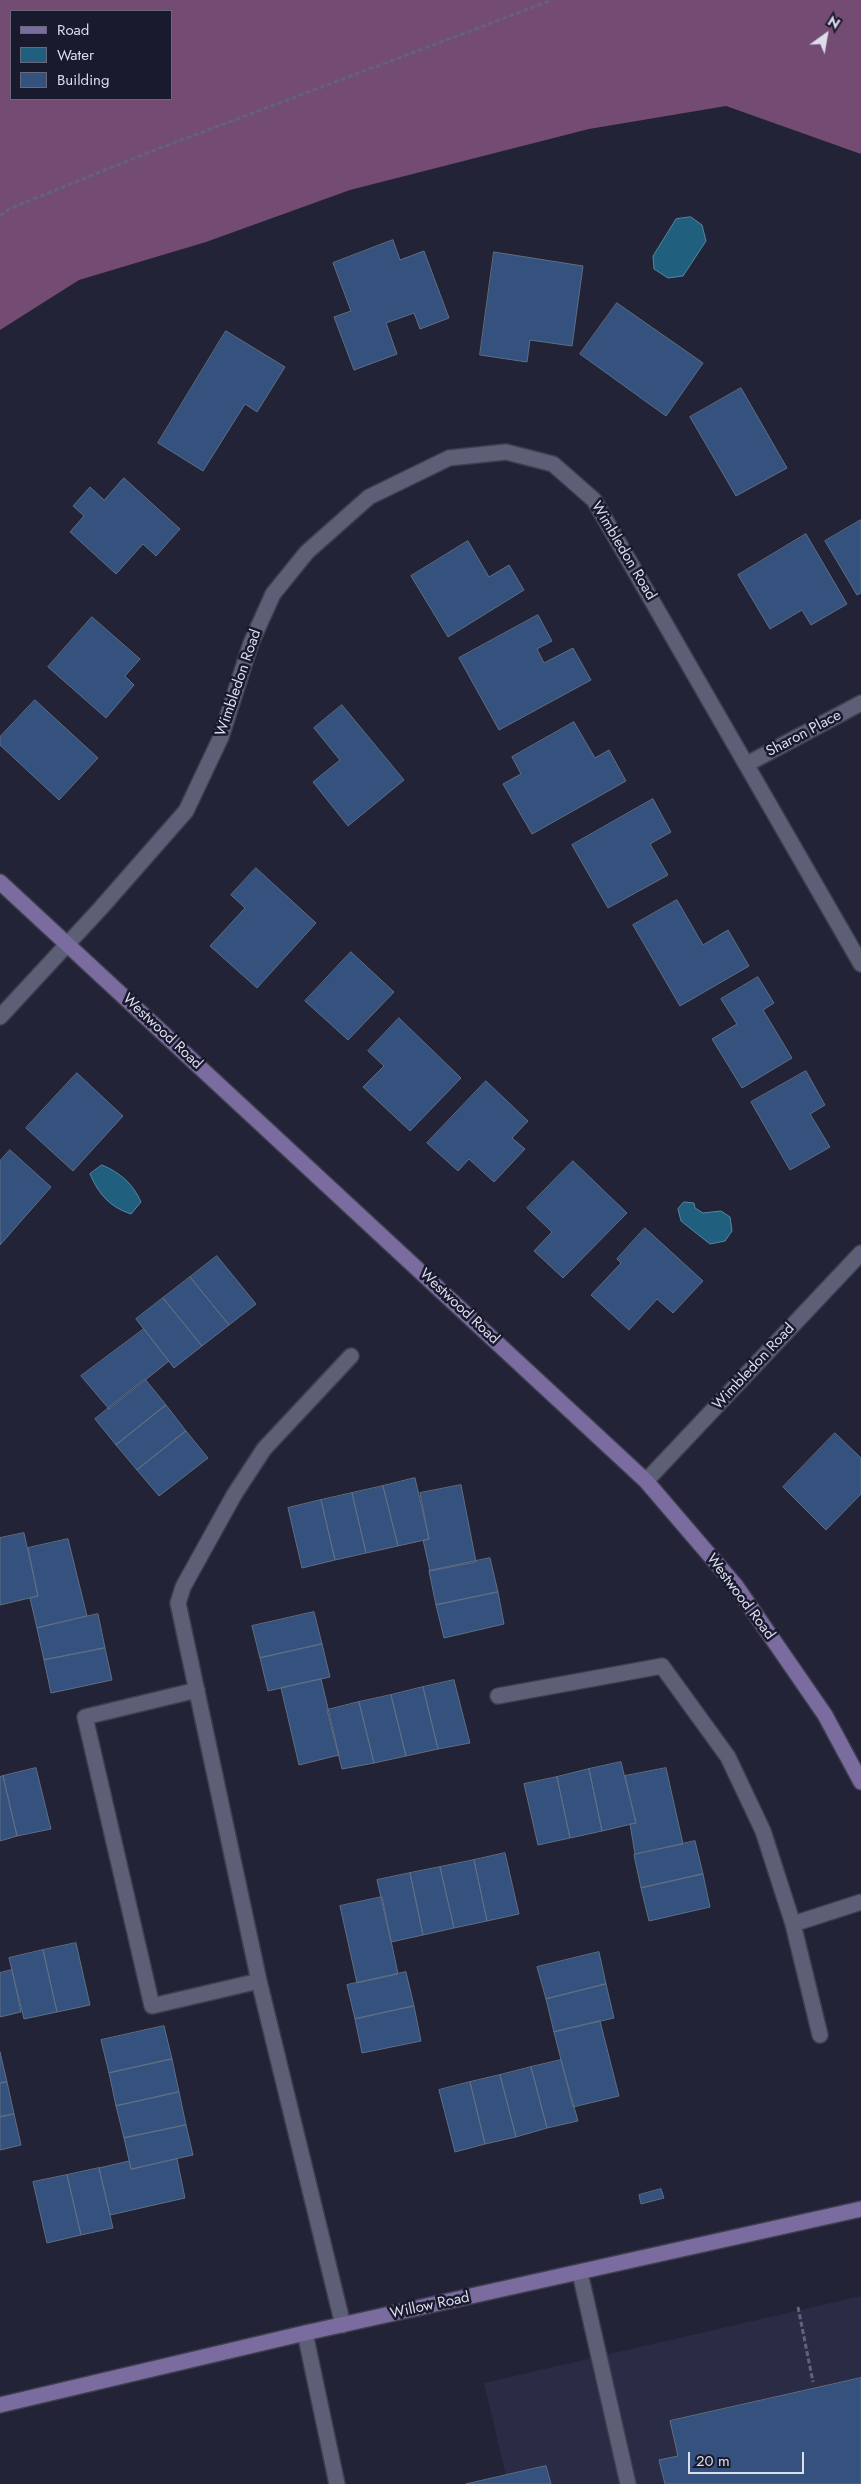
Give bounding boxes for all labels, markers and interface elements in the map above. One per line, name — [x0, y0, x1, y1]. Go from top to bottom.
legend — [10, 10, 172, 100]
north arrow — [801, 10, 851, 60]
text: N — [824, 11, 844, 34]
text: Road — [57, 19, 89, 41]
text: Water — [57, 44, 94, 66]
text: Building — [57, 69, 109, 91]
street label: Wimbledon Road — [587, 499, 659, 603]
street label: Wimbledon Road — [212, 627, 266, 739]
street label: Sharon Place — [763, 707, 845, 761]
street label: Westwood Road — [118, 990, 206, 1074]
street label: Westwood Road — [415, 1265, 503, 1349]
street label: Wimbledon Road — [709, 1320, 799, 1414]
street label: Westwood Road — [702, 1551, 778, 1643]
street label: Willow Road — [389, 2289, 471, 2323]
scale bar — [691, 2442, 807, 2474]
text: 20 m — [696, 2450, 730, 2472]

